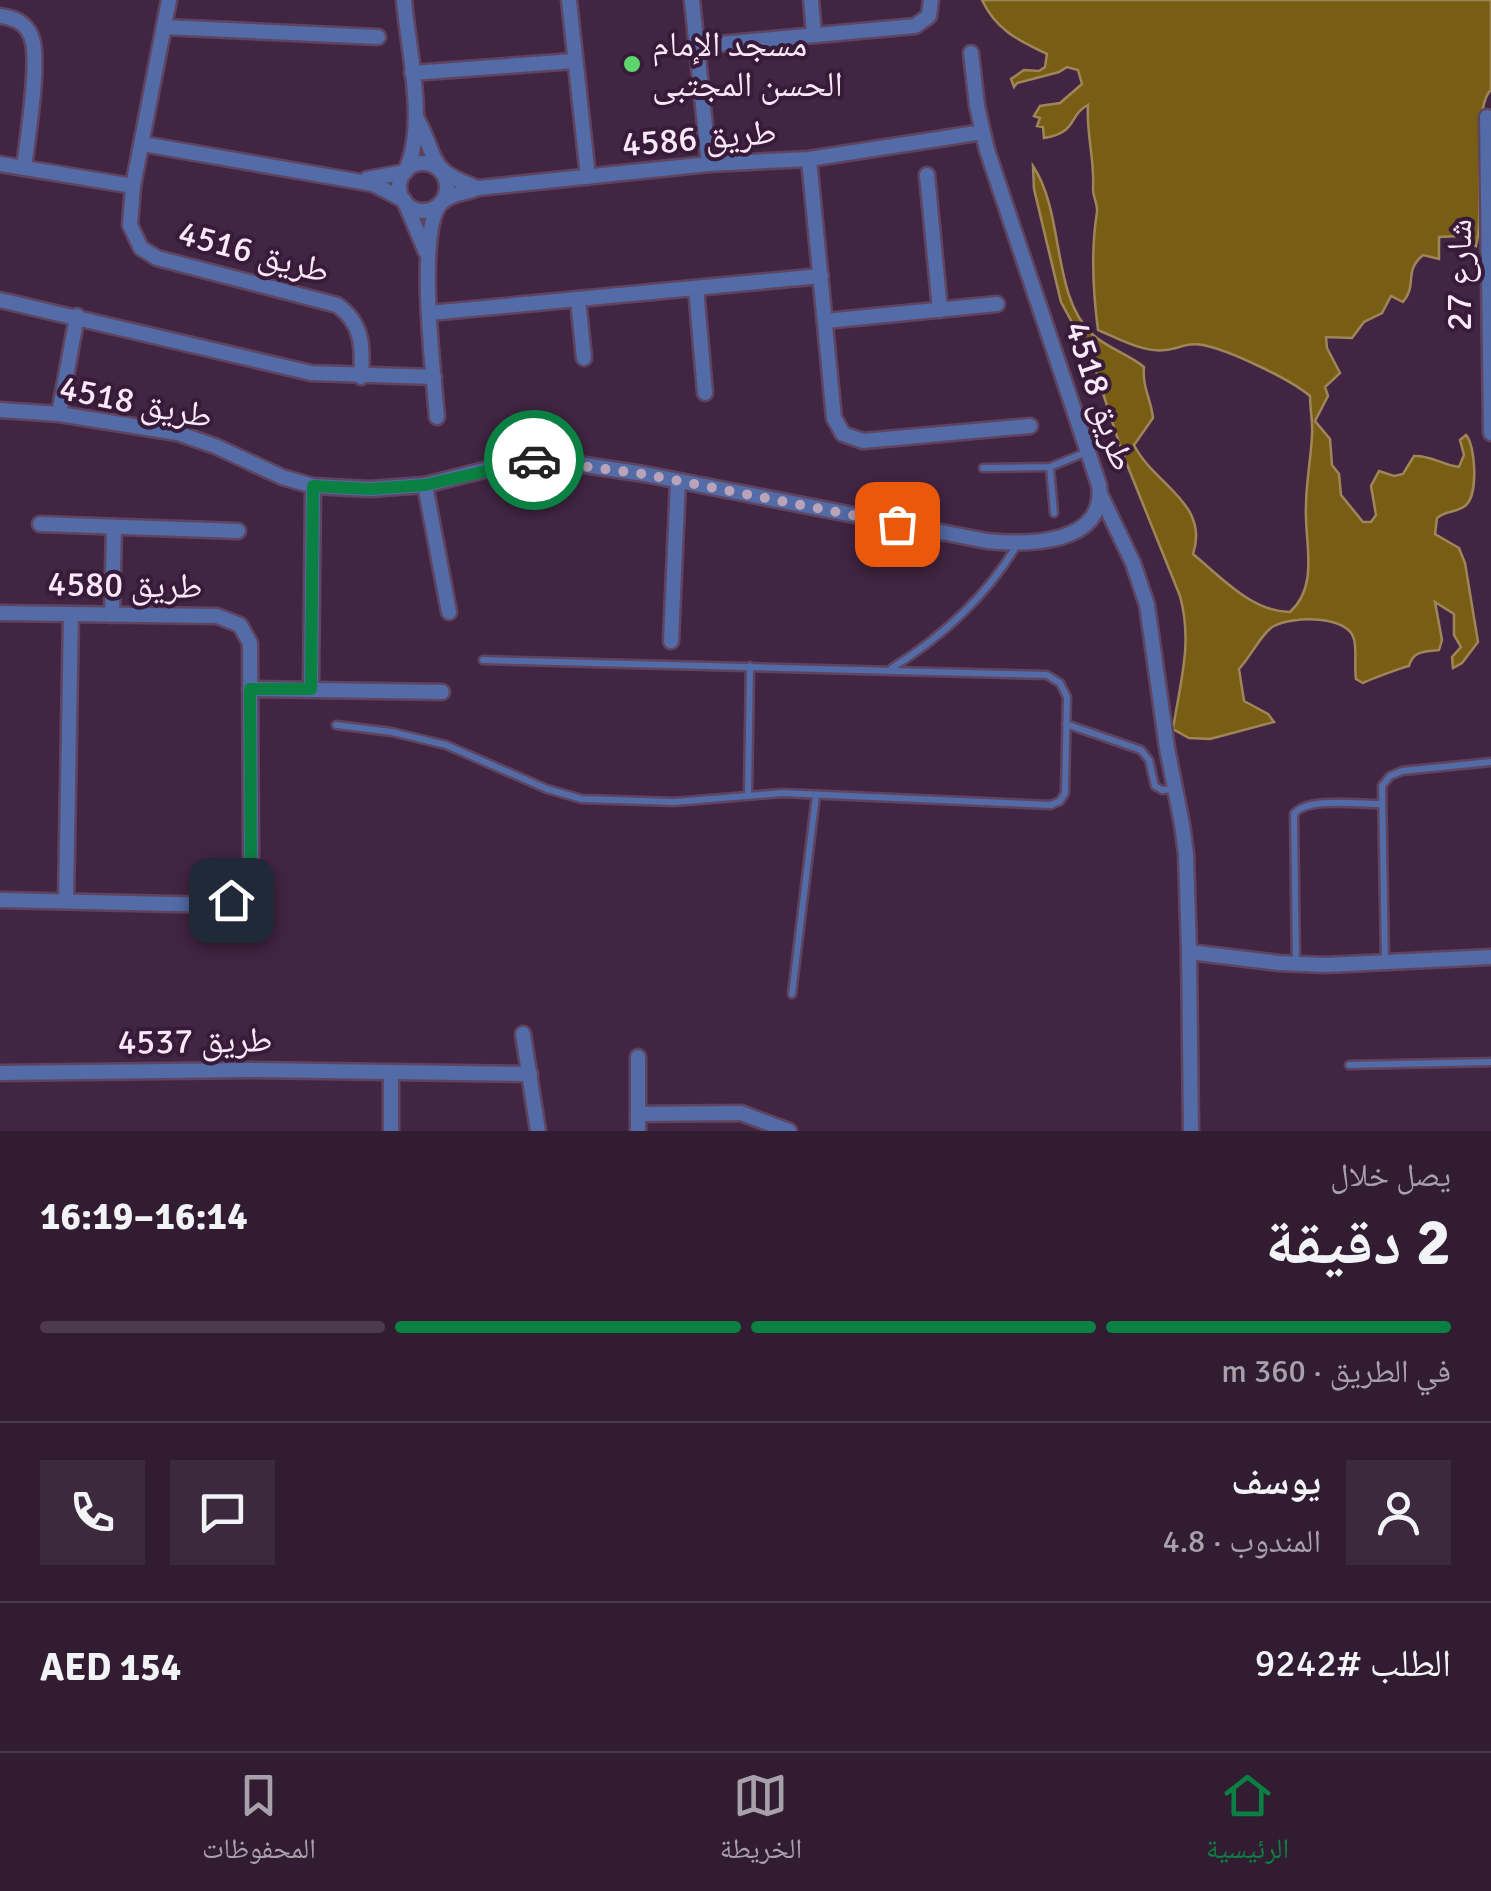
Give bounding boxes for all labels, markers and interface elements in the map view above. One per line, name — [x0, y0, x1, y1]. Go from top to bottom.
place label: مسجد الإمام الحسن المجتبى — [652, 23, 843, 106]
marker: مسجد الإمام الحسن المجتبى — [621, 53, 643, 75]
street label: طريق 4586 — [620, 110, 778, 166]
street label: طريق 4516 — [174, 211, 334, 293]
street label: شارع 27 — [1438, 219, 1481, 331]
street label: طريق 4518 — [1056, 316, 1144, 476]
street label: طريق 4518 — [56, 366, 216, 438]
courier — [484, 410, 584, 510]
icon: car — [507, 433, 562, 488]
pin — [855, 482, 940, 567]
icon: bag — [870, 497, 925, 552]
street label: طريق 4580 — [47, 562, 203, 608]
pin — [189, 858, 274, 943]
icon: home — [204, 873, 259, 928]
street label: طريق 4537 — [117, 1018, 273, 1064]
text: يصل خلال — [1330, 1156, 1451, 1195]
text: 16:14–16:19 — [40, 1193, 248, 1240]
text: 2 دقيقة — [1265, 1203, 1451, 1283]
text: في الطريق · 360 m — [1221, 1352, 1451, 1391]
text: يوسف — [1231, 1458, 1321, 1505]
button: phone — [40, 1460, 145, 1565]
button: chat — [170, 1460, 275, 1565]
button: person — [1346, 1460, 1451, 1565]
text: المندوب · 4.8 — [1162, 1522, 1321, 1561]
text: الطلب #9242 — [1255, 1640, 1451, 1687]
text: AED 154 — [40, 1644, 181, 1691]
tab: المحفوظات — [202, 1768, 316, 1876]
tab: الخريطة — [720, 1768, 802, 1876]
tab: الرئيسية — [1206, 1768, 1289, 1876]

